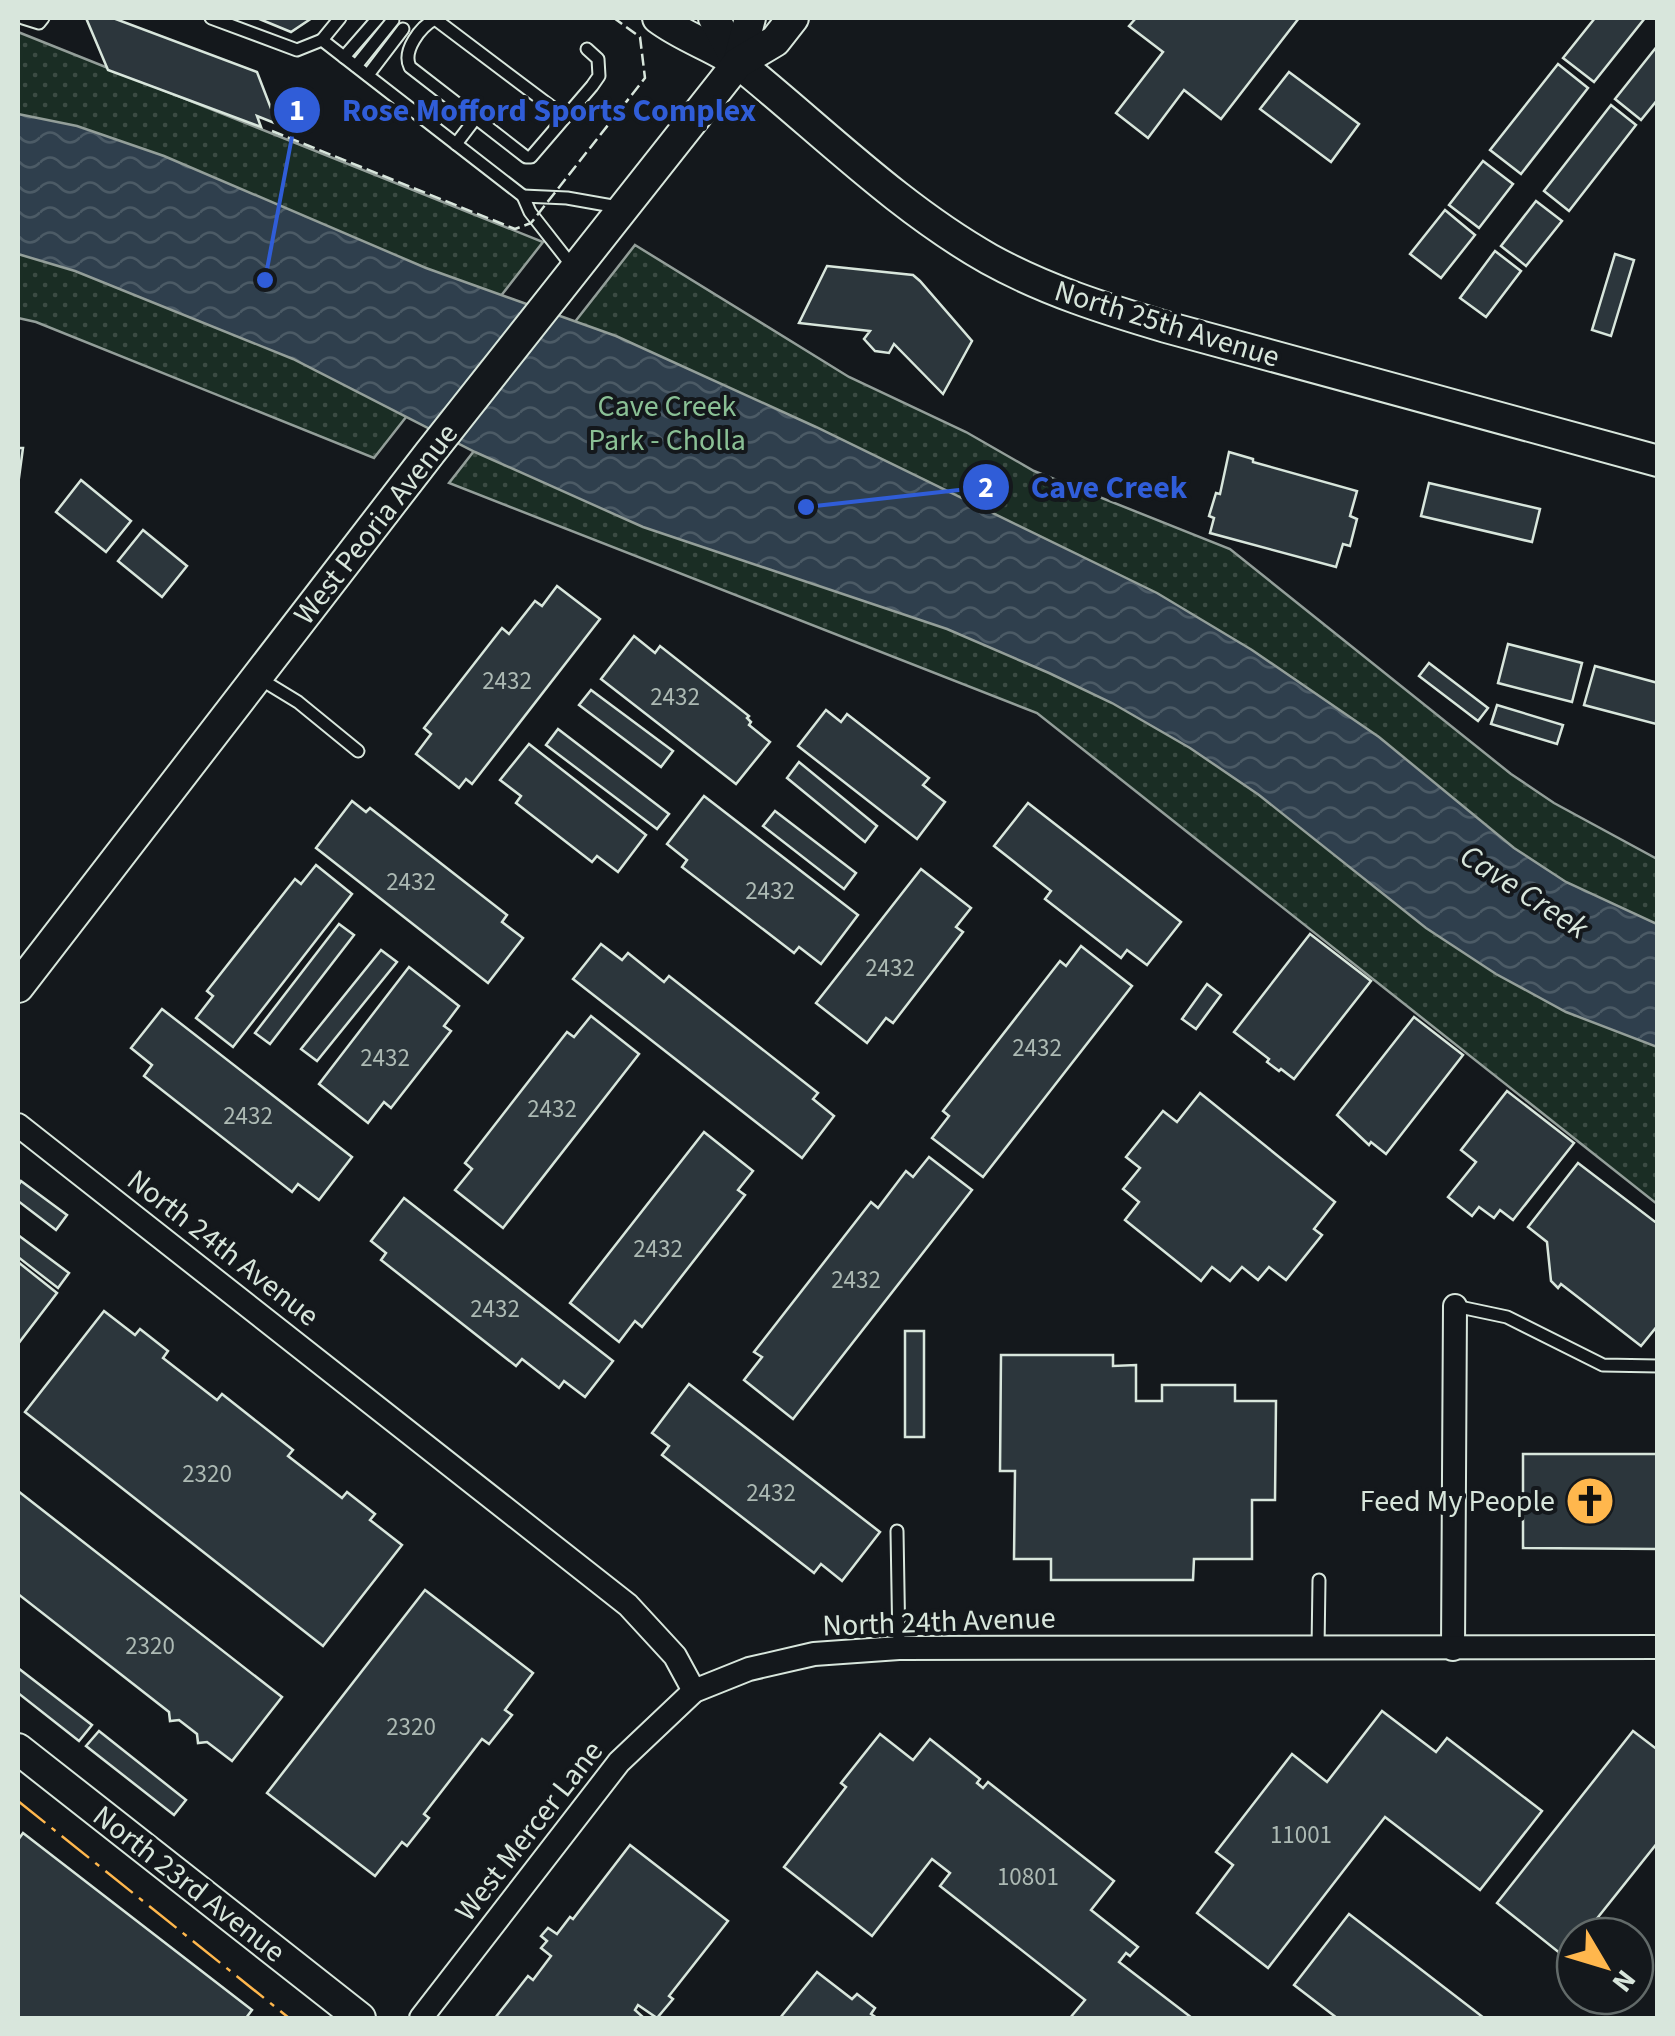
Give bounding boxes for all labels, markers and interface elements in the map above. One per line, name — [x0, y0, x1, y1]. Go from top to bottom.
callout: Rose Mofford Sports Complex — [272, 79, 776, 141]
text: Rose Mofford Sports Complex — [342, 88, 756, 134]
text: 1 — [289, 89, 305, 132]
street label: North 25th Avenue — [1049, 269, 1285, 379]
park label: Cave Creek Park - Cholla — [588, 385, 746, 462]
street label: West Peoria Avenue — [284, 414, 468, 634]
callout: Cave Creek — [961, 456, 1208, 518]
text: Cave Creek — [1031, 465, 1188, 511]
text: 2 — [978, 466, 994, 509]
house number: 2432 — [482, 663, 532, 699]
house number: 2432 — [650, 679, 700, 715]
water label: Cave Creek — [1451, 833, 1598, 951]
house number: 2432 — [386, 864, 436, 900]
house number: 2432 — [745, 873, 795, 909]
house number: 2432 — [865, 950, 915, 986]
house number: 2432 — [1012, 1030, 1062, 1066]
house number: 2432 — [360, 1040, 410, 1076]
house number: 2432 — [527, 1091, 577, 1127]
house number: 2432 — [223, 1098, 273, 1134]
street label: North 24th Avenue — [118, 1159, 328, 1337]
house number: 2432 — [633, 1231, 683, 1267]
house number: 2432 — [831, 1262, 881, 1298]
house number: 2432 — [470, 1291, 520, 1327]
house number: 2320 — [182, 1456, 232, 1492]
house number: 2432 — [746, 1475, 796, 1511]
church icon: Feed My People — [1564, 1475, 1616, 1527]
place label: Feed My People — [1360, 1480, 1555, 1523]
street label: North 24th Avenue — [822, 1596, 1056, 1648]
house number: 2320 — [125, 1628, 175, 1664]
house number: 2320 — [386, 1709, 436, 1745]
street label: West Mercer Lane — [445, 1732, 613, 1930]
street label: North 23rd Avenue — [84, 1795, 294, 1973]
house number: 11001 — [1270, 1817, 1332, 1853]
house number: 10801 — [997, 1859, 1059, 1895]
north arrow — [1555, 1916, 1655, 2016]
text: N — [1602, 1961, 1645, 2000]

